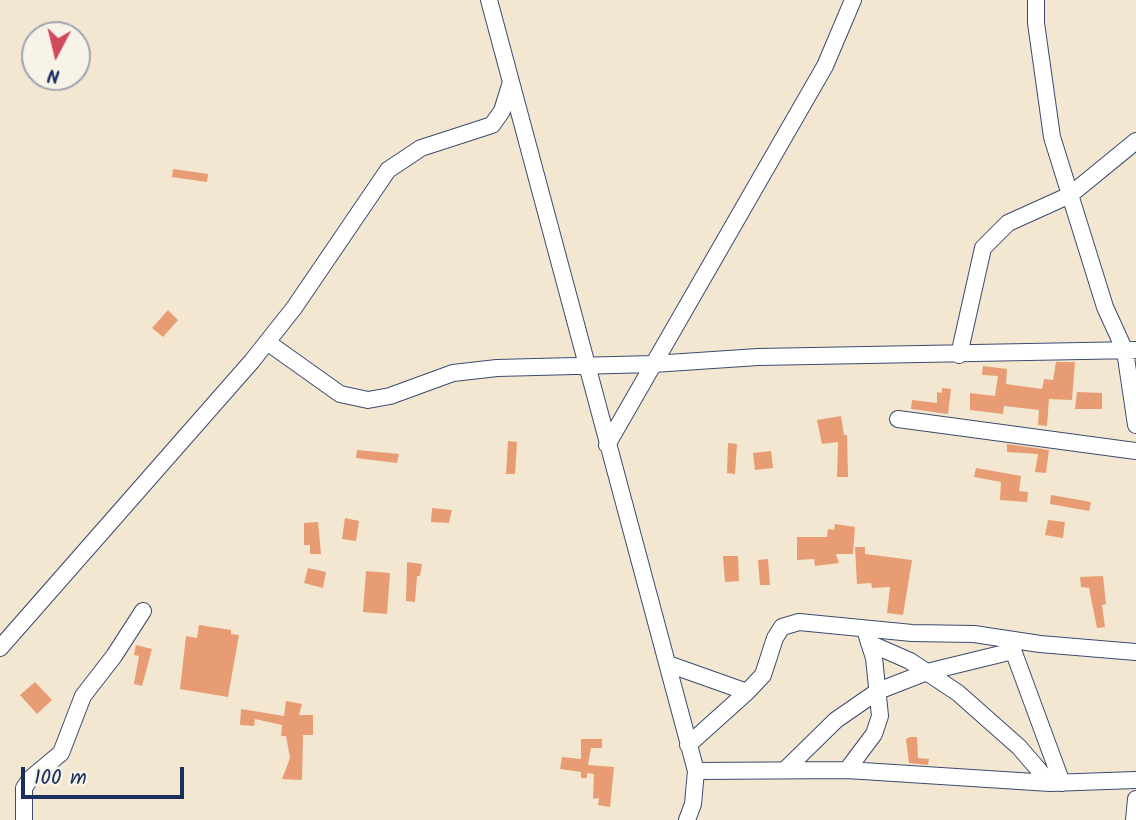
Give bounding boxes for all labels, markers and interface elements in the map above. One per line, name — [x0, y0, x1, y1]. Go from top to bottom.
north arrow — [21, 21, 91, 91]
text: N — [46, 59, 61, 90]
scale bar — [24, 754, 187, 798]
text: 100 m — [34, 762, 87, 795]

